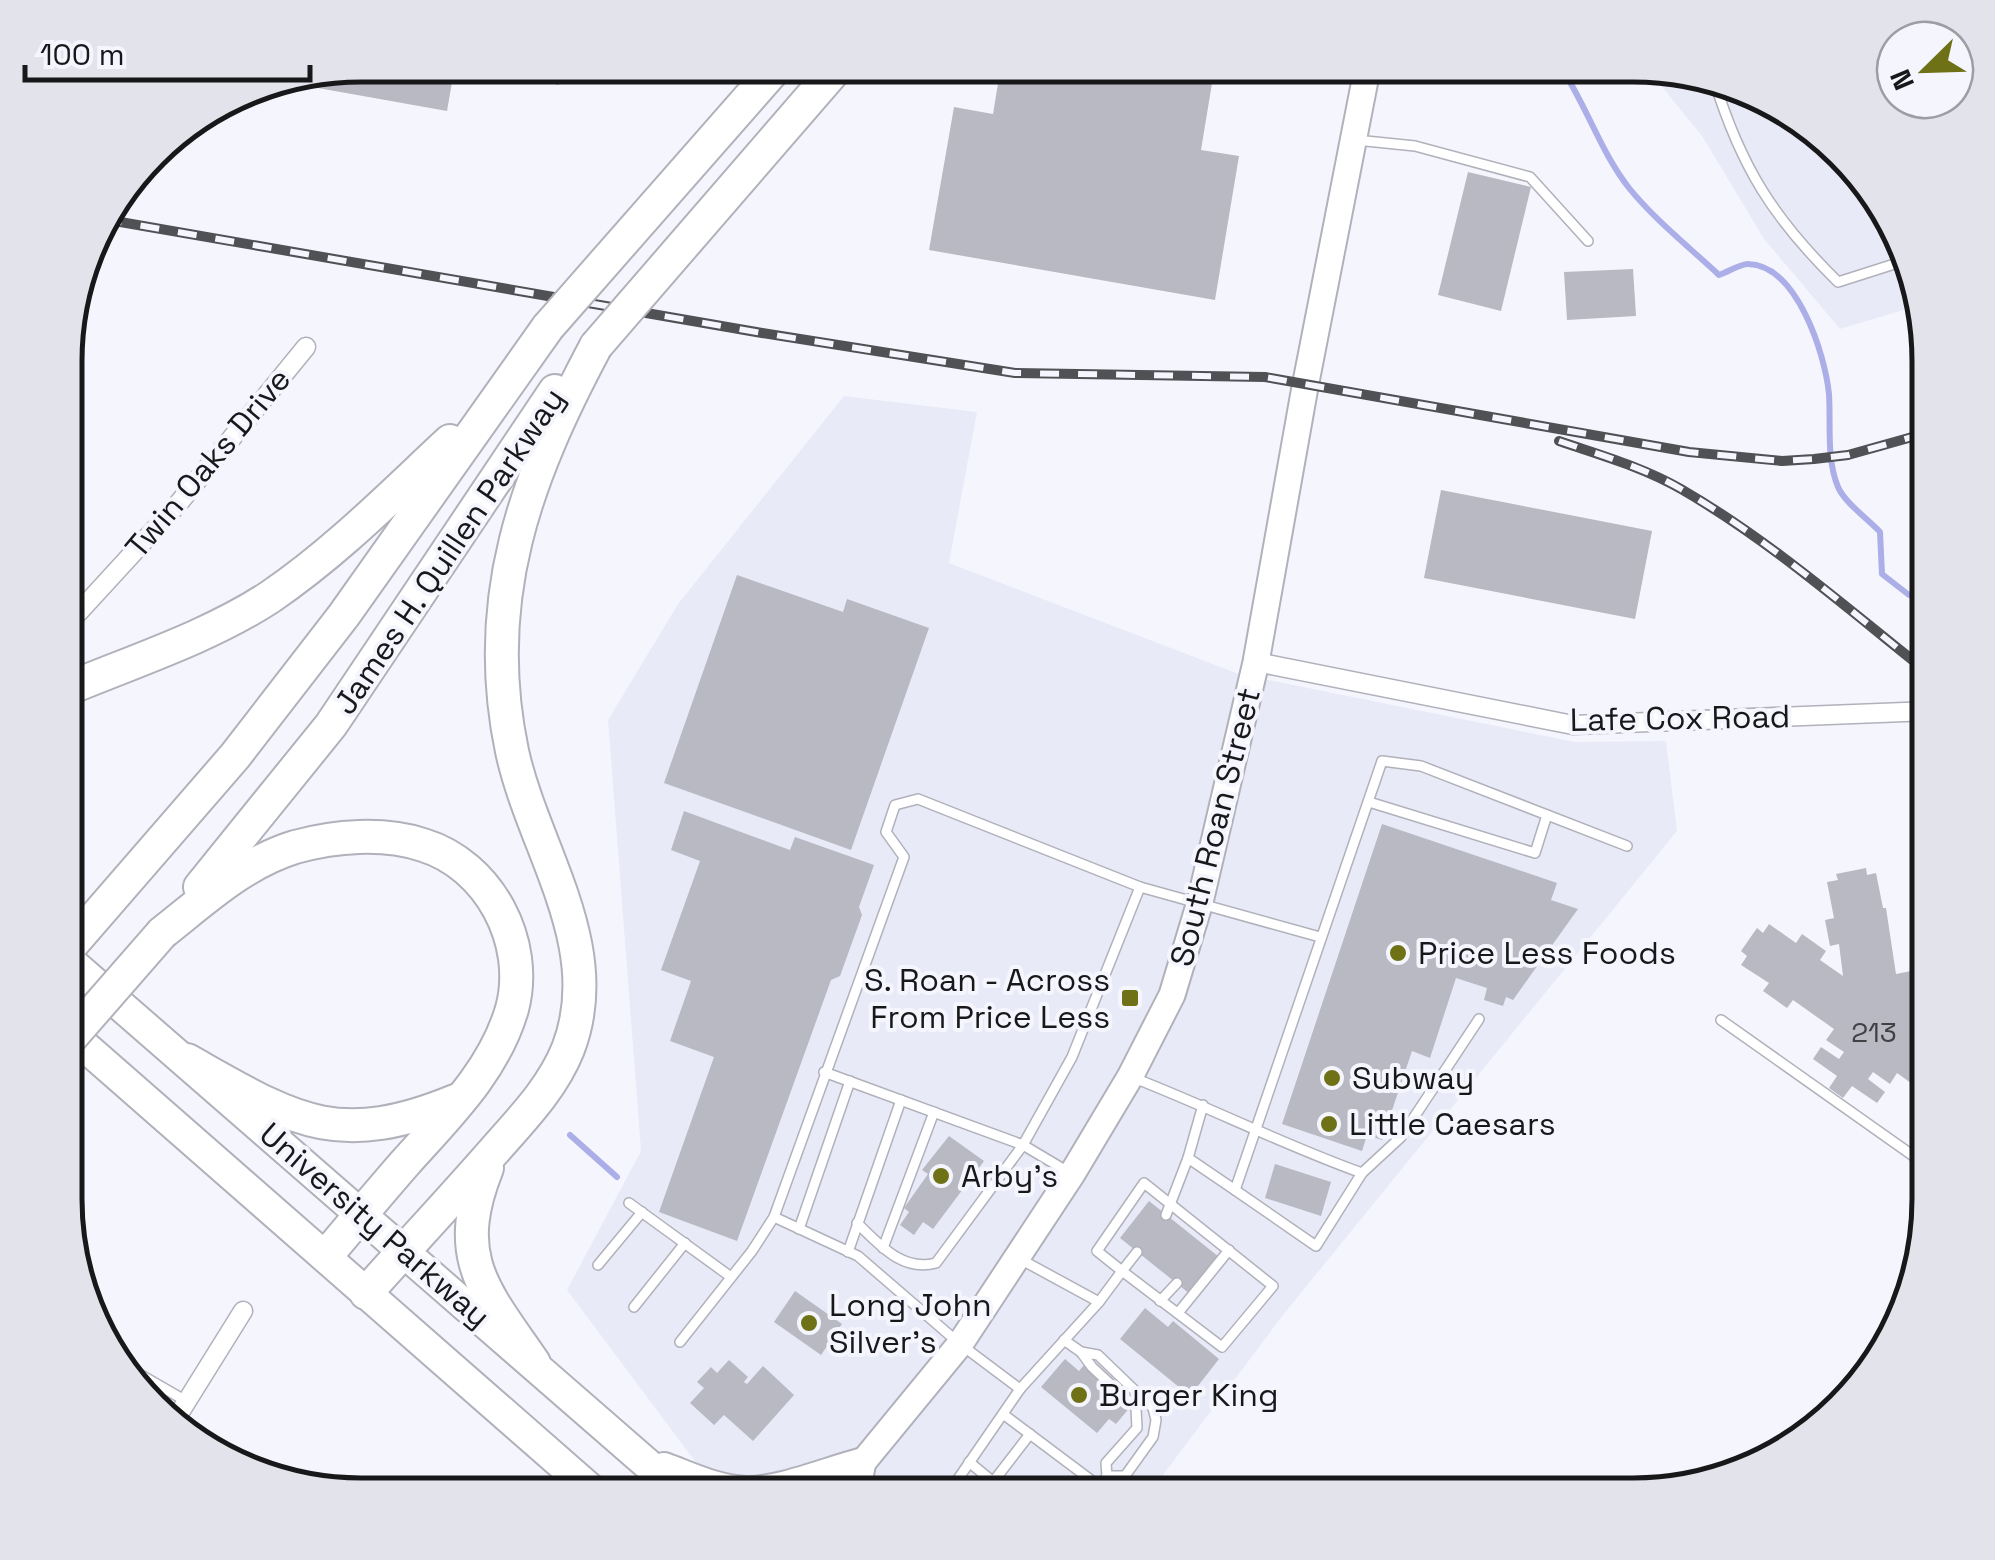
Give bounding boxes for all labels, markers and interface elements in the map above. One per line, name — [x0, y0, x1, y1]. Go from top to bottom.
scale bar — [25, 20, 310, 82]
north arrow — [1875, 20, 1975, 120]
text: 100 m — [40, 35, 125, 74]
text: N — [1882, 64, 1922, 95]
street label: Twin Oaks Drive — [117, 360, 299, 566]
street label: James H. Quillen Parkway — [325, 380, 573, 722]
street label: South Roan Street — [1161, 684, 1269, 970]
street label: Lafe Cox Road — [1569, 696, 1791, 740]
place label: Price Less Foods — [1418, 933, 1676, 973]
marker: Price Less Foods — [1387, 942, 1409, 964]
place label: S. Roan - Across From Price Less — [864, 960, 1110, 1037]
marker: S. Roan - Across From Price Less — [1119, 987, 1141, 1009]
house number: 213 — [1851, 1014, 1897, 1050]
place label: Subway — [1352, 1058, 1474, 1098]
marker: Subway — [1321, 1067, 1343, 1089]
place label: Little Caesars — [1349, 1104, 1556, 1144]
marker: Little Caesars — [1318, 1113, 1340, 1135]
street label: University Parkway — [251, 1114, 499, 1336]
place label: Arby's — [961, 1156, 1058, 1196]
marker: Arby's — [930, 1165, 952, 1187]
place label: Long John Silver's — [829, 1285, 992, 1362]
marker: Long John Silver's — [798, 1312, 820, 1334]
place label: Burger King — [1099, 1375, 1279, 1415]
marker: Burger King — [1068, 1384, 1090, 1406]

